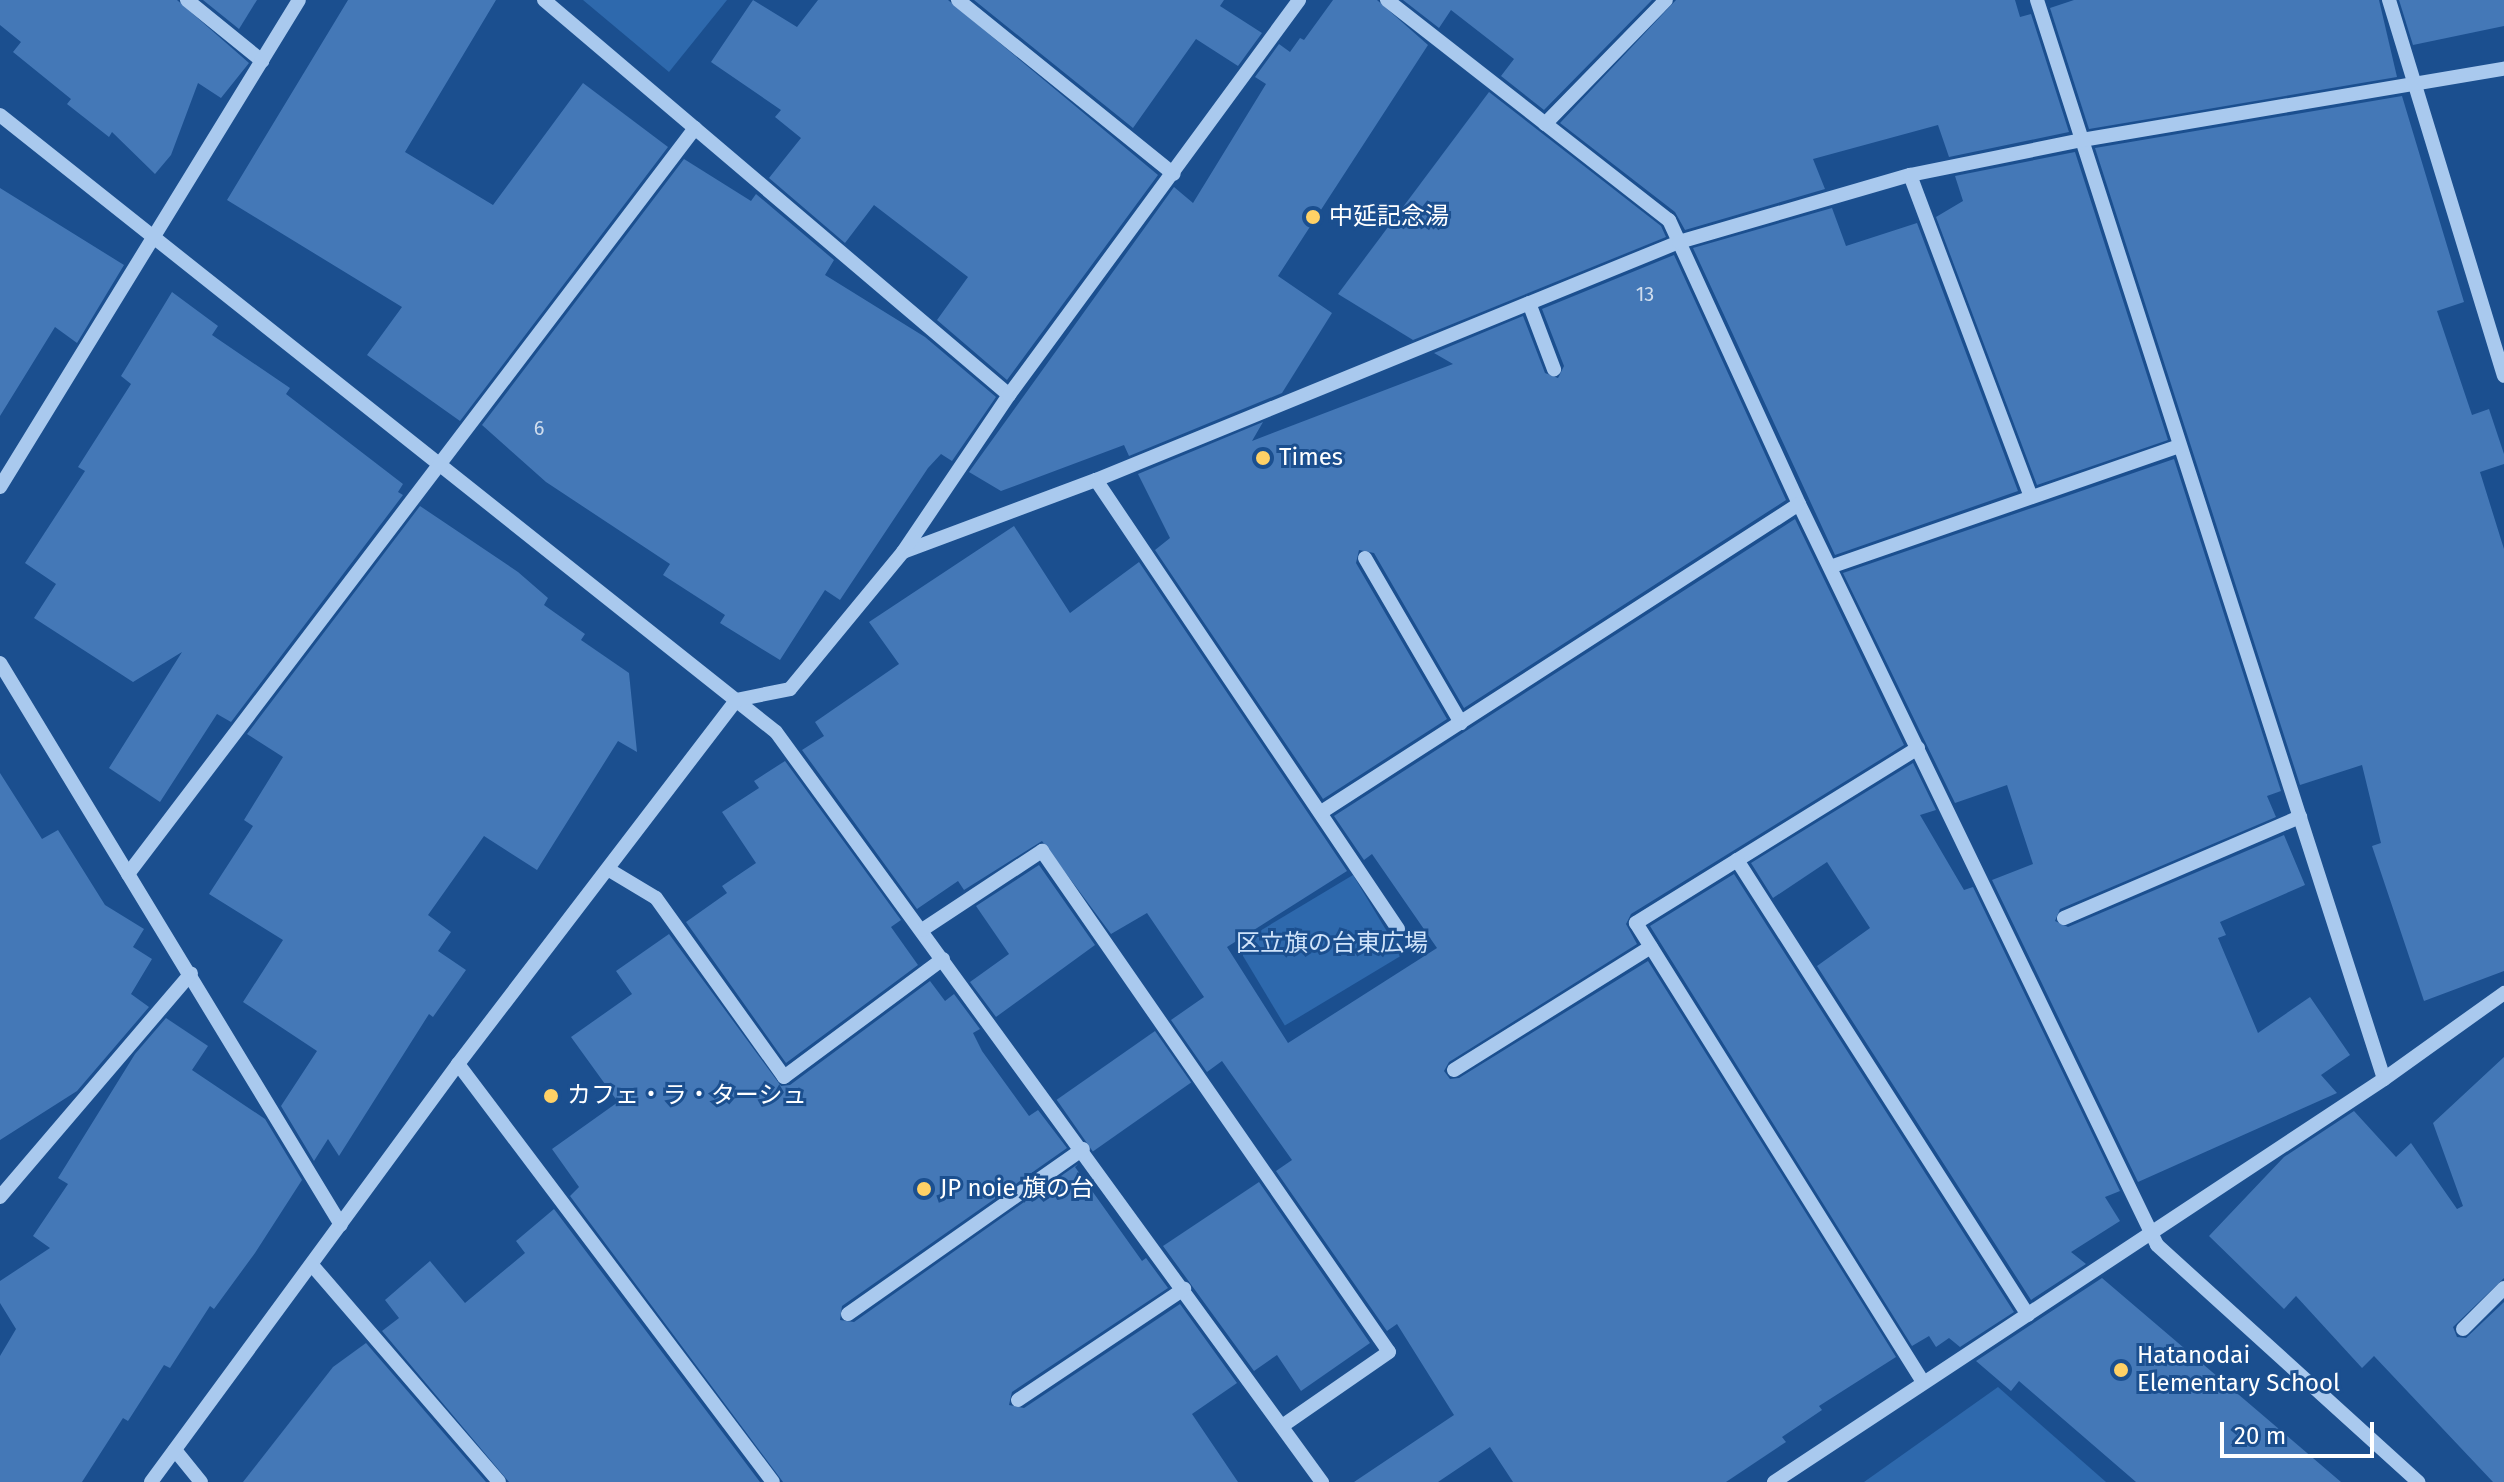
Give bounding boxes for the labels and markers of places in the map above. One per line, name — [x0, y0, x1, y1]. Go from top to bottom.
place label: 中延記念湯 — [1329, 203, 1449, 231]
marker: 中延記念湯 — [1304, 208, 1322, 226]
place label: Times — [1279, 444, 1343, 472]
marker: Times — [1254, 449, 1272, 467]
place label: カフェ・ラ・ターシュ — [567, 1082, 807, 1110]
marker: カフェ・ラ・ターシュ — [542, 1087, 560, 1105]
place label: JP noie 旗の台 — [940, 1175, 1094, 1203]
marker: JP noie 旗の台 — [915, 1180, 933, 1198]
place label: Hatanodai Elementary School — [2137, 1342, 2340, 1398]
marker: Hatanodai Elementary School — [2112, 1361, 2130, 1379]

